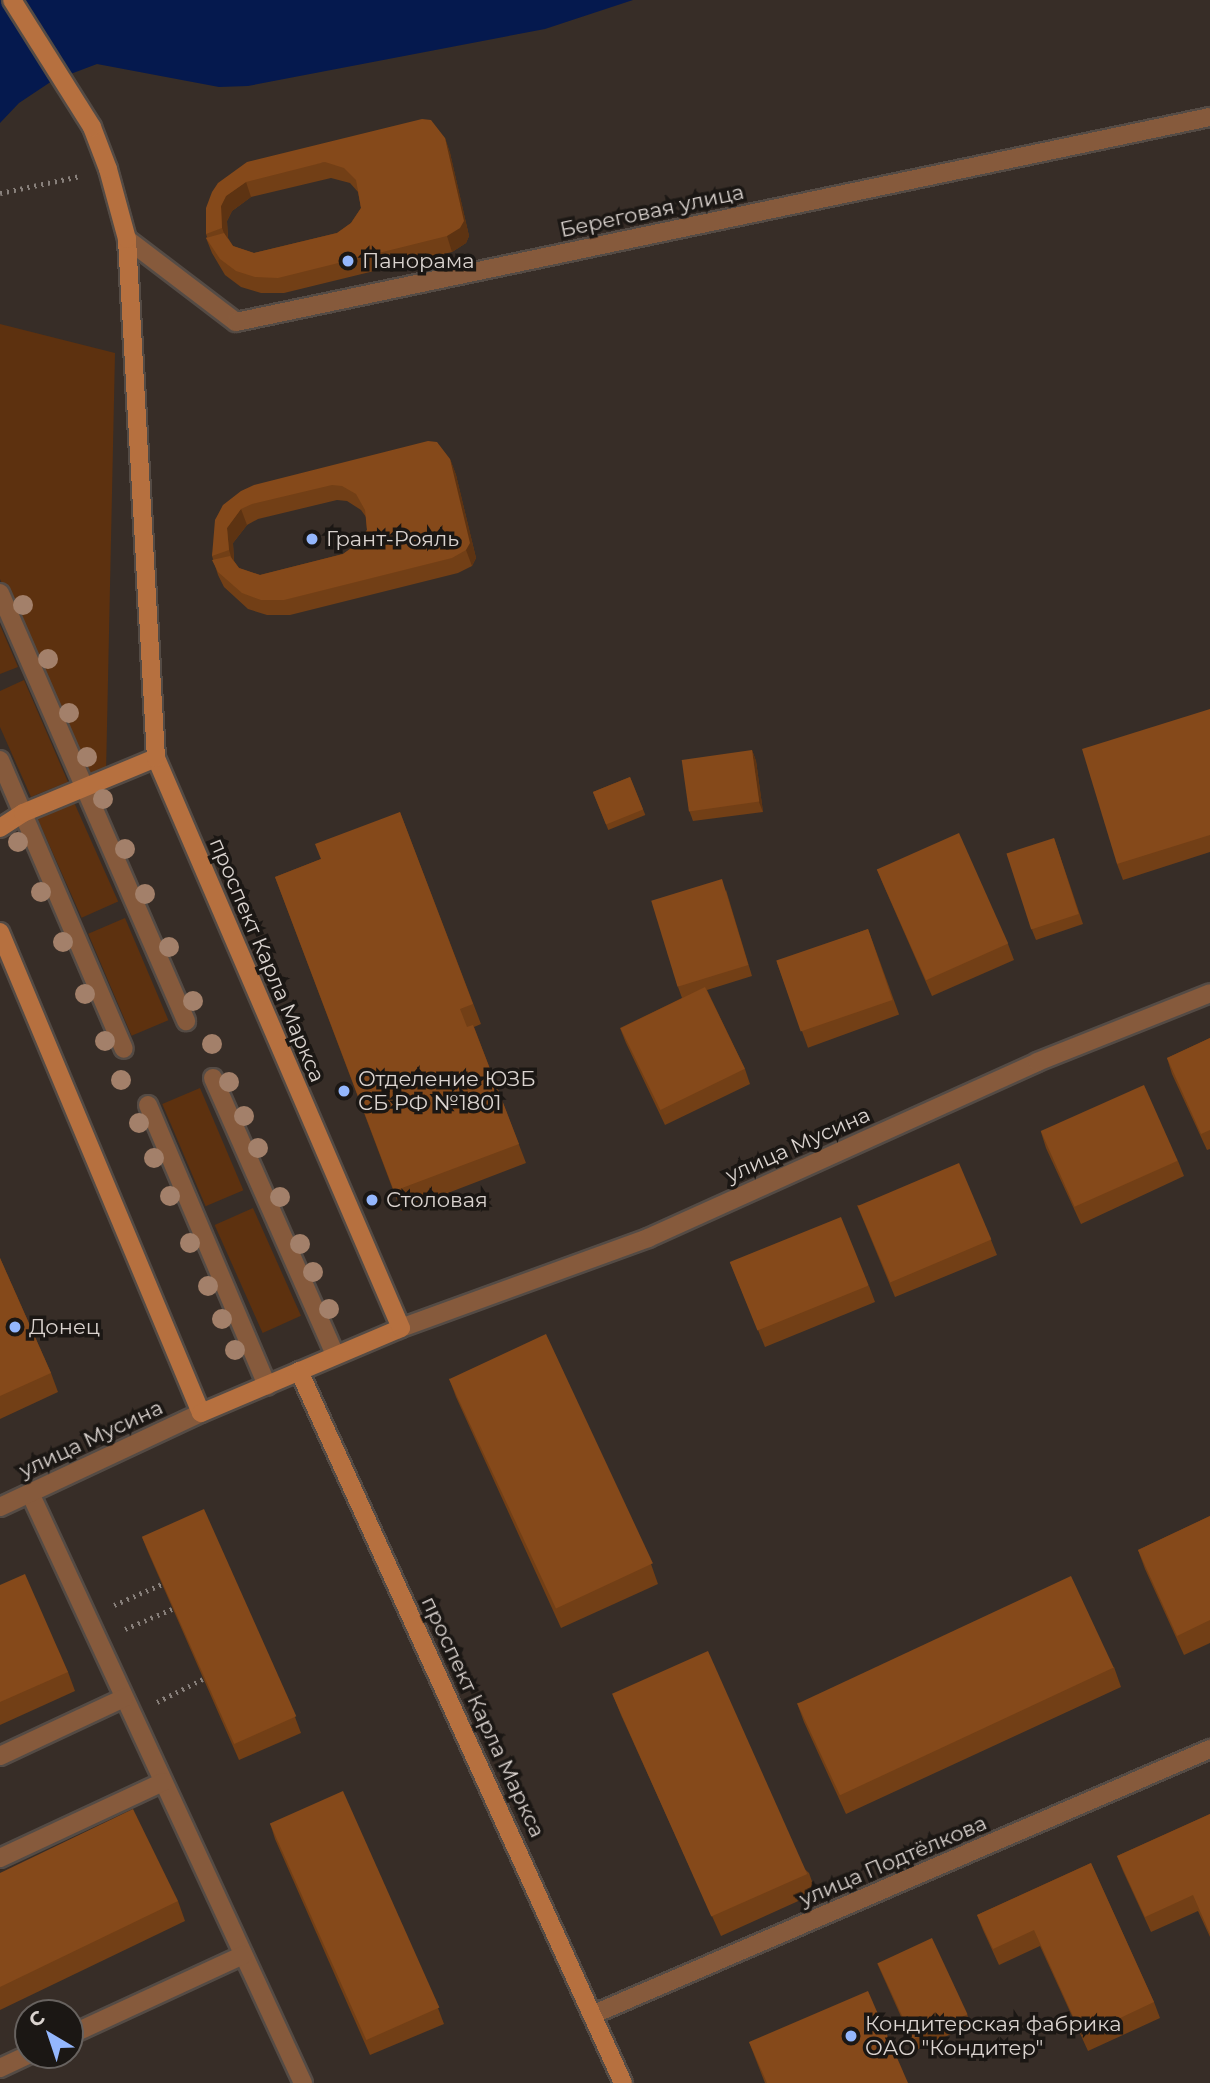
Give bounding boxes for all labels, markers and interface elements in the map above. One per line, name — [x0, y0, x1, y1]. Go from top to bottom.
street label: Береговая улица — [558, 179, 746, 243]
place label: Панорама — [362, 248, 475, 274]
marker: Панорама — [340, 253, 356, 269]
place label: Грант-Рояль — [326, 526, 459, 552]
marker: Грант-Рояль — [304, 531, 320, 547]
street label: проспект Карла Маркса — [204, 834, 330, 1086]
place label: Отделение ЮЗБ СБ РФ №1801 — [358, 1066, 535, 1116]
marker: Отделение ЮЗБ СБ РФ №1801 — [336, 1083, 352, 1099]
street label: улица Мусина — [722, 1102, 874, 1188]
place label: Столовая — [386, 1187, 488, 1213]
marker: Столовая — [364, 1192, 380, 1208]
place label: Донец — [29, 1314, 100, 1340]
marker: Донец — [7, 1319, 23, 1335]
street label: улица Мусина — [15, 1395, 167, 1483]
street label: проспект Карла Маркса — [416, 1592, 550, 1842]
street label: улица Подтёлкова — [796, 1810, 990, 1912]
north arrow — [14, 1999, 84, 2069]
text: С — [24, 2006, 49, 2032]
place label: Кондитерская фабрика ОАО "Кондитер" — [865, 2011, 1121, 2061]
marker: Кондитерская фабрика ОАО "Кондитер" — [843, 2028, 859, 2044]

